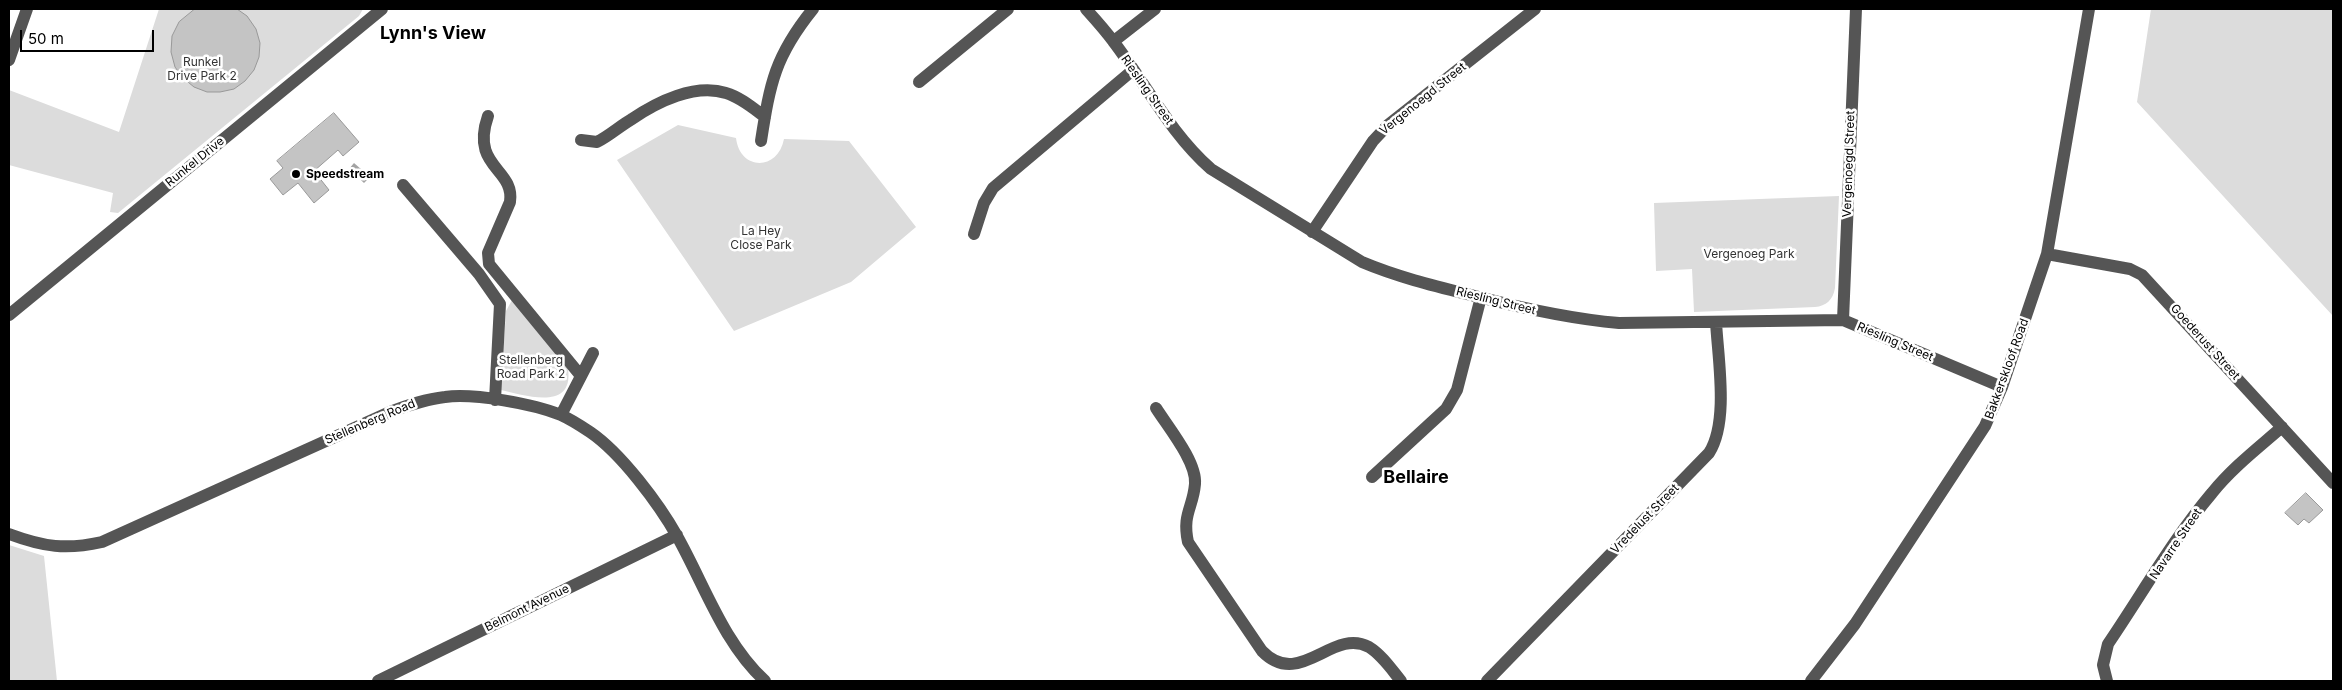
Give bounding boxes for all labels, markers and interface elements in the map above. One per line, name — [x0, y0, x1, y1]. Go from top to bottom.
scale bar — [22, 20, 156, 52]
district label: Lynn's View — [380, 23, 486, 45]
text: 50 m — [28, 29, 64, 48]
street label: Riesling Street — [1118, 53, 1176, 127]
park label: Runkel Drive Park 2 — [167, 55, 237, 83]
street label: Vergenoegd Street — [1377, 60, 1469, 138]
street label: Vergenoegd Street — [1840, 110, 1858, 218]
street label: Runkel Drive — [163, 134, 227, 190]
place label: Speedstream — [306, 167, 384, 181]
marker: Speedstream — [290, 168, 302, 180]
park label: La Hey Close Park — [730, 224, 792, 252]
park label: Vergenoeg Park — [1703, 247, 1795, 261]
street label: Riesling Street — [1455, 284, 1537, 318]
street label: Goederust Street — [2167, 301, 2243, 383]
street label: Bakkerskloof Road — [1982, 317, 2032, 421]
street label: Riesling Street — [1855, 319, 1935, 365]
park label: Stellenberg Road Park 2 — [497, 353, 565, 381]
street label: Stellenberg Road — [323, 396, 417, 448]
district label: Bellaire — [1383, 467, 1449, 489]
street label: Vredelust Street — [1608, 481, 1682, 557]
street label: Navarre Street — [2147, 506, 2205, 582]
street label: Belmont Avenue — [482, 581, 572, 635]

